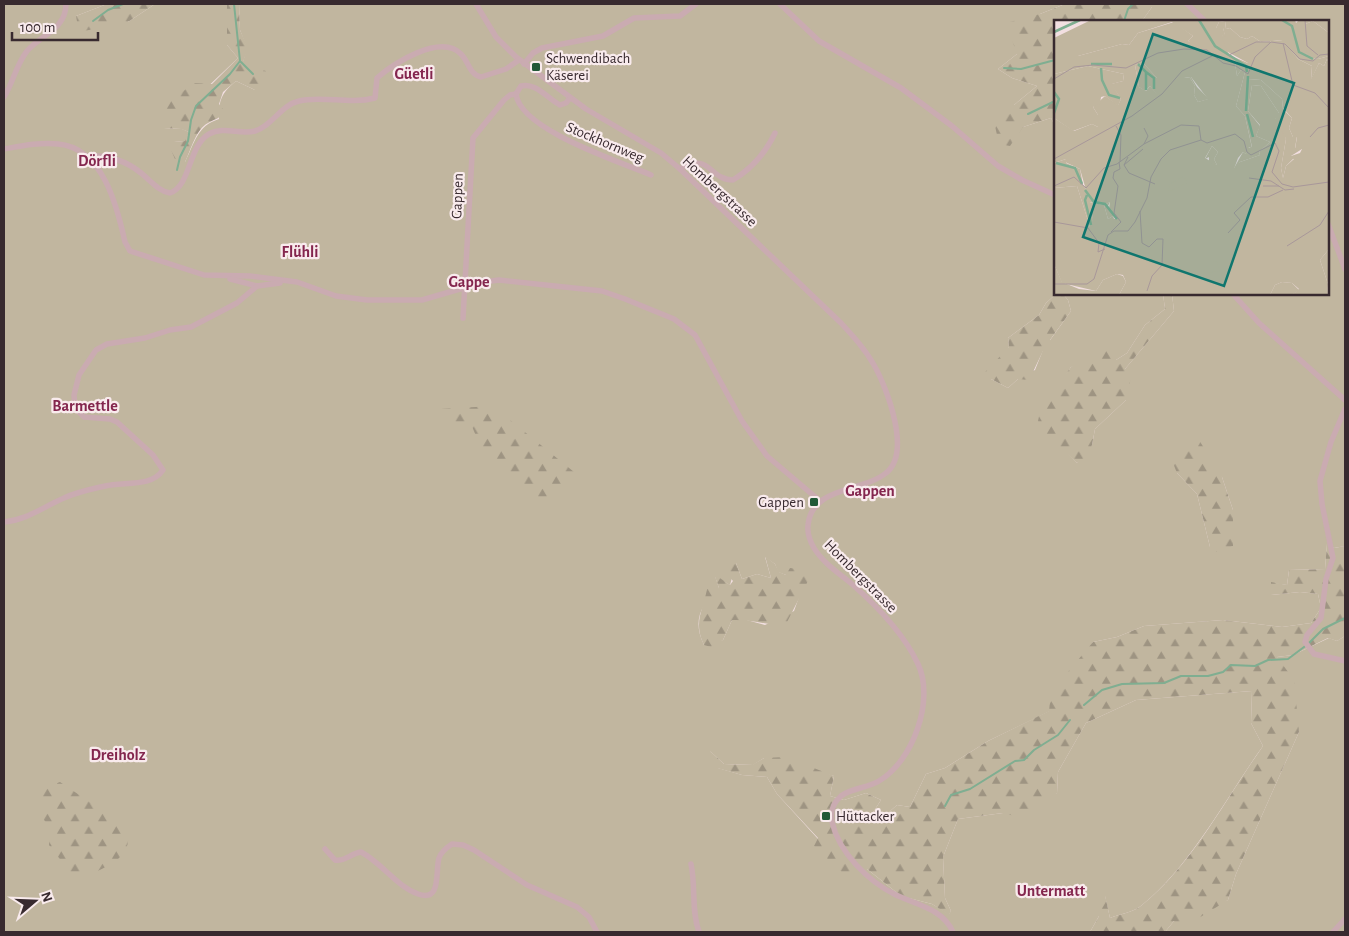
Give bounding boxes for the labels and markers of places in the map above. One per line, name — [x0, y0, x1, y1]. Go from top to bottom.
place label: Schwendibach Käserei — [546, 51, 630, 83]
marker: Schwendibach Käserei — [530, 61, 542, 73]
place label: Gappen — [758, 495, 804, 510]
marker: Gappen — [808, 496, 820, 508]
place label: Hüttacker — [836, 809, 895, 824]
marker: Hüttacker — [820, 810, 832, 822]

